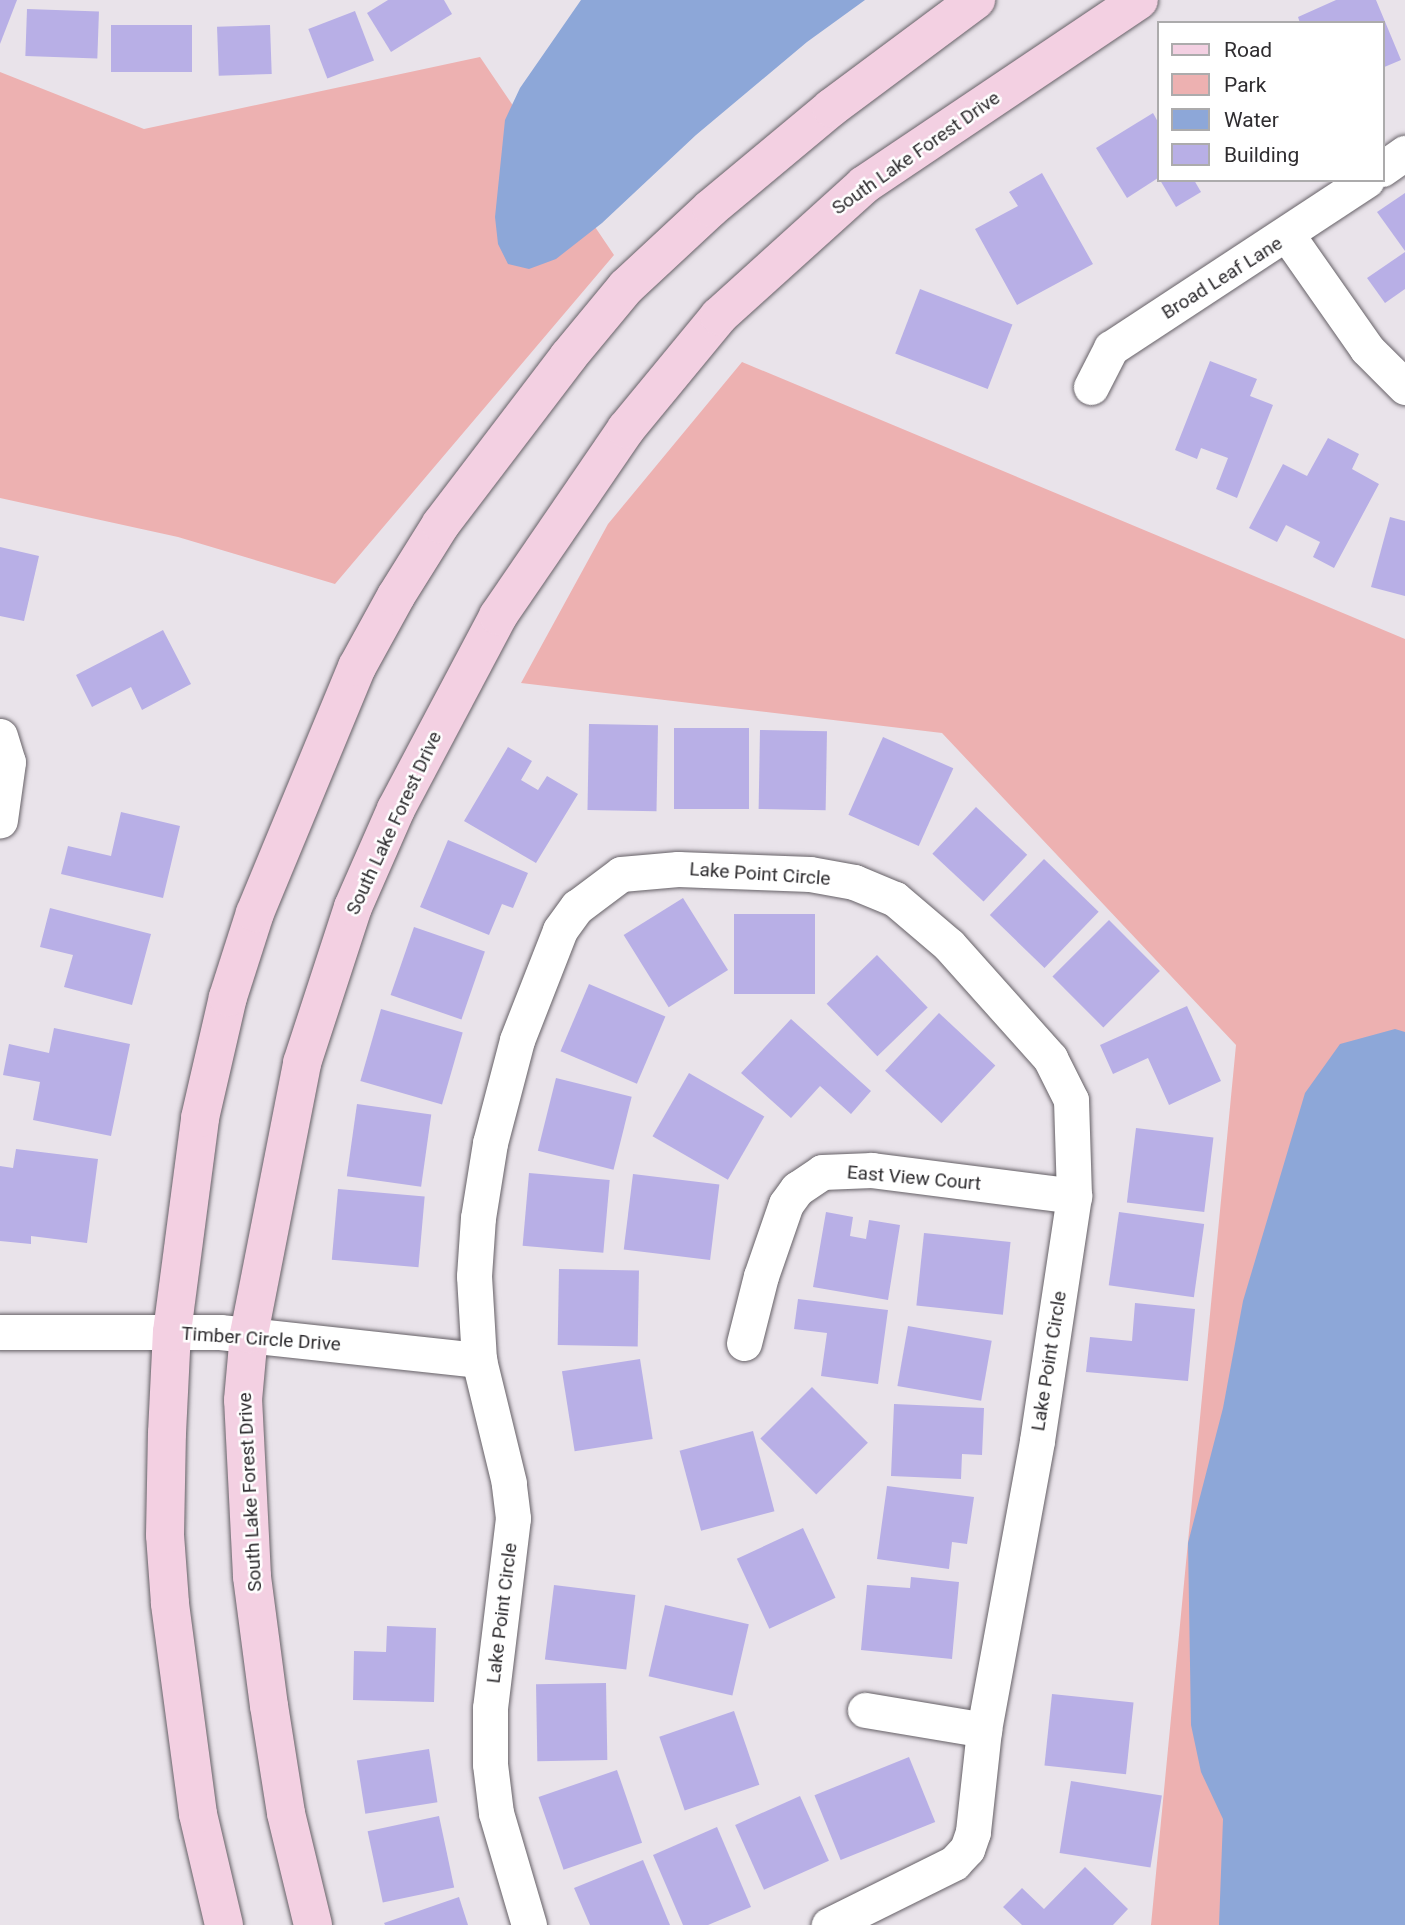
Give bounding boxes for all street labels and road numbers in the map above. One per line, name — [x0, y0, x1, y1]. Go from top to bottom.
street label: South Lake Forest Drive — [828, 86, 1004, 220]
street label: Broad Leaf Lane — [1158, 232, 1286, 324]
street label: South Lake Forest Drive — [341, 728, 447, 918]
street label: Lake Point Circle — [689, 858, 831, 890]
street label: East View Court — [846, 1161, 982, 1195]
street label: Lake Point Circle — [1027, 1289, 1071, 1433]
street label: Timber Circle Drive — [180, 1322, 342, 1356]
street label: South Lake Forest Drive — [233, 1392, 267, 1592]
street label: Lake Point Circle — [482, 1541, 522, 1685]

